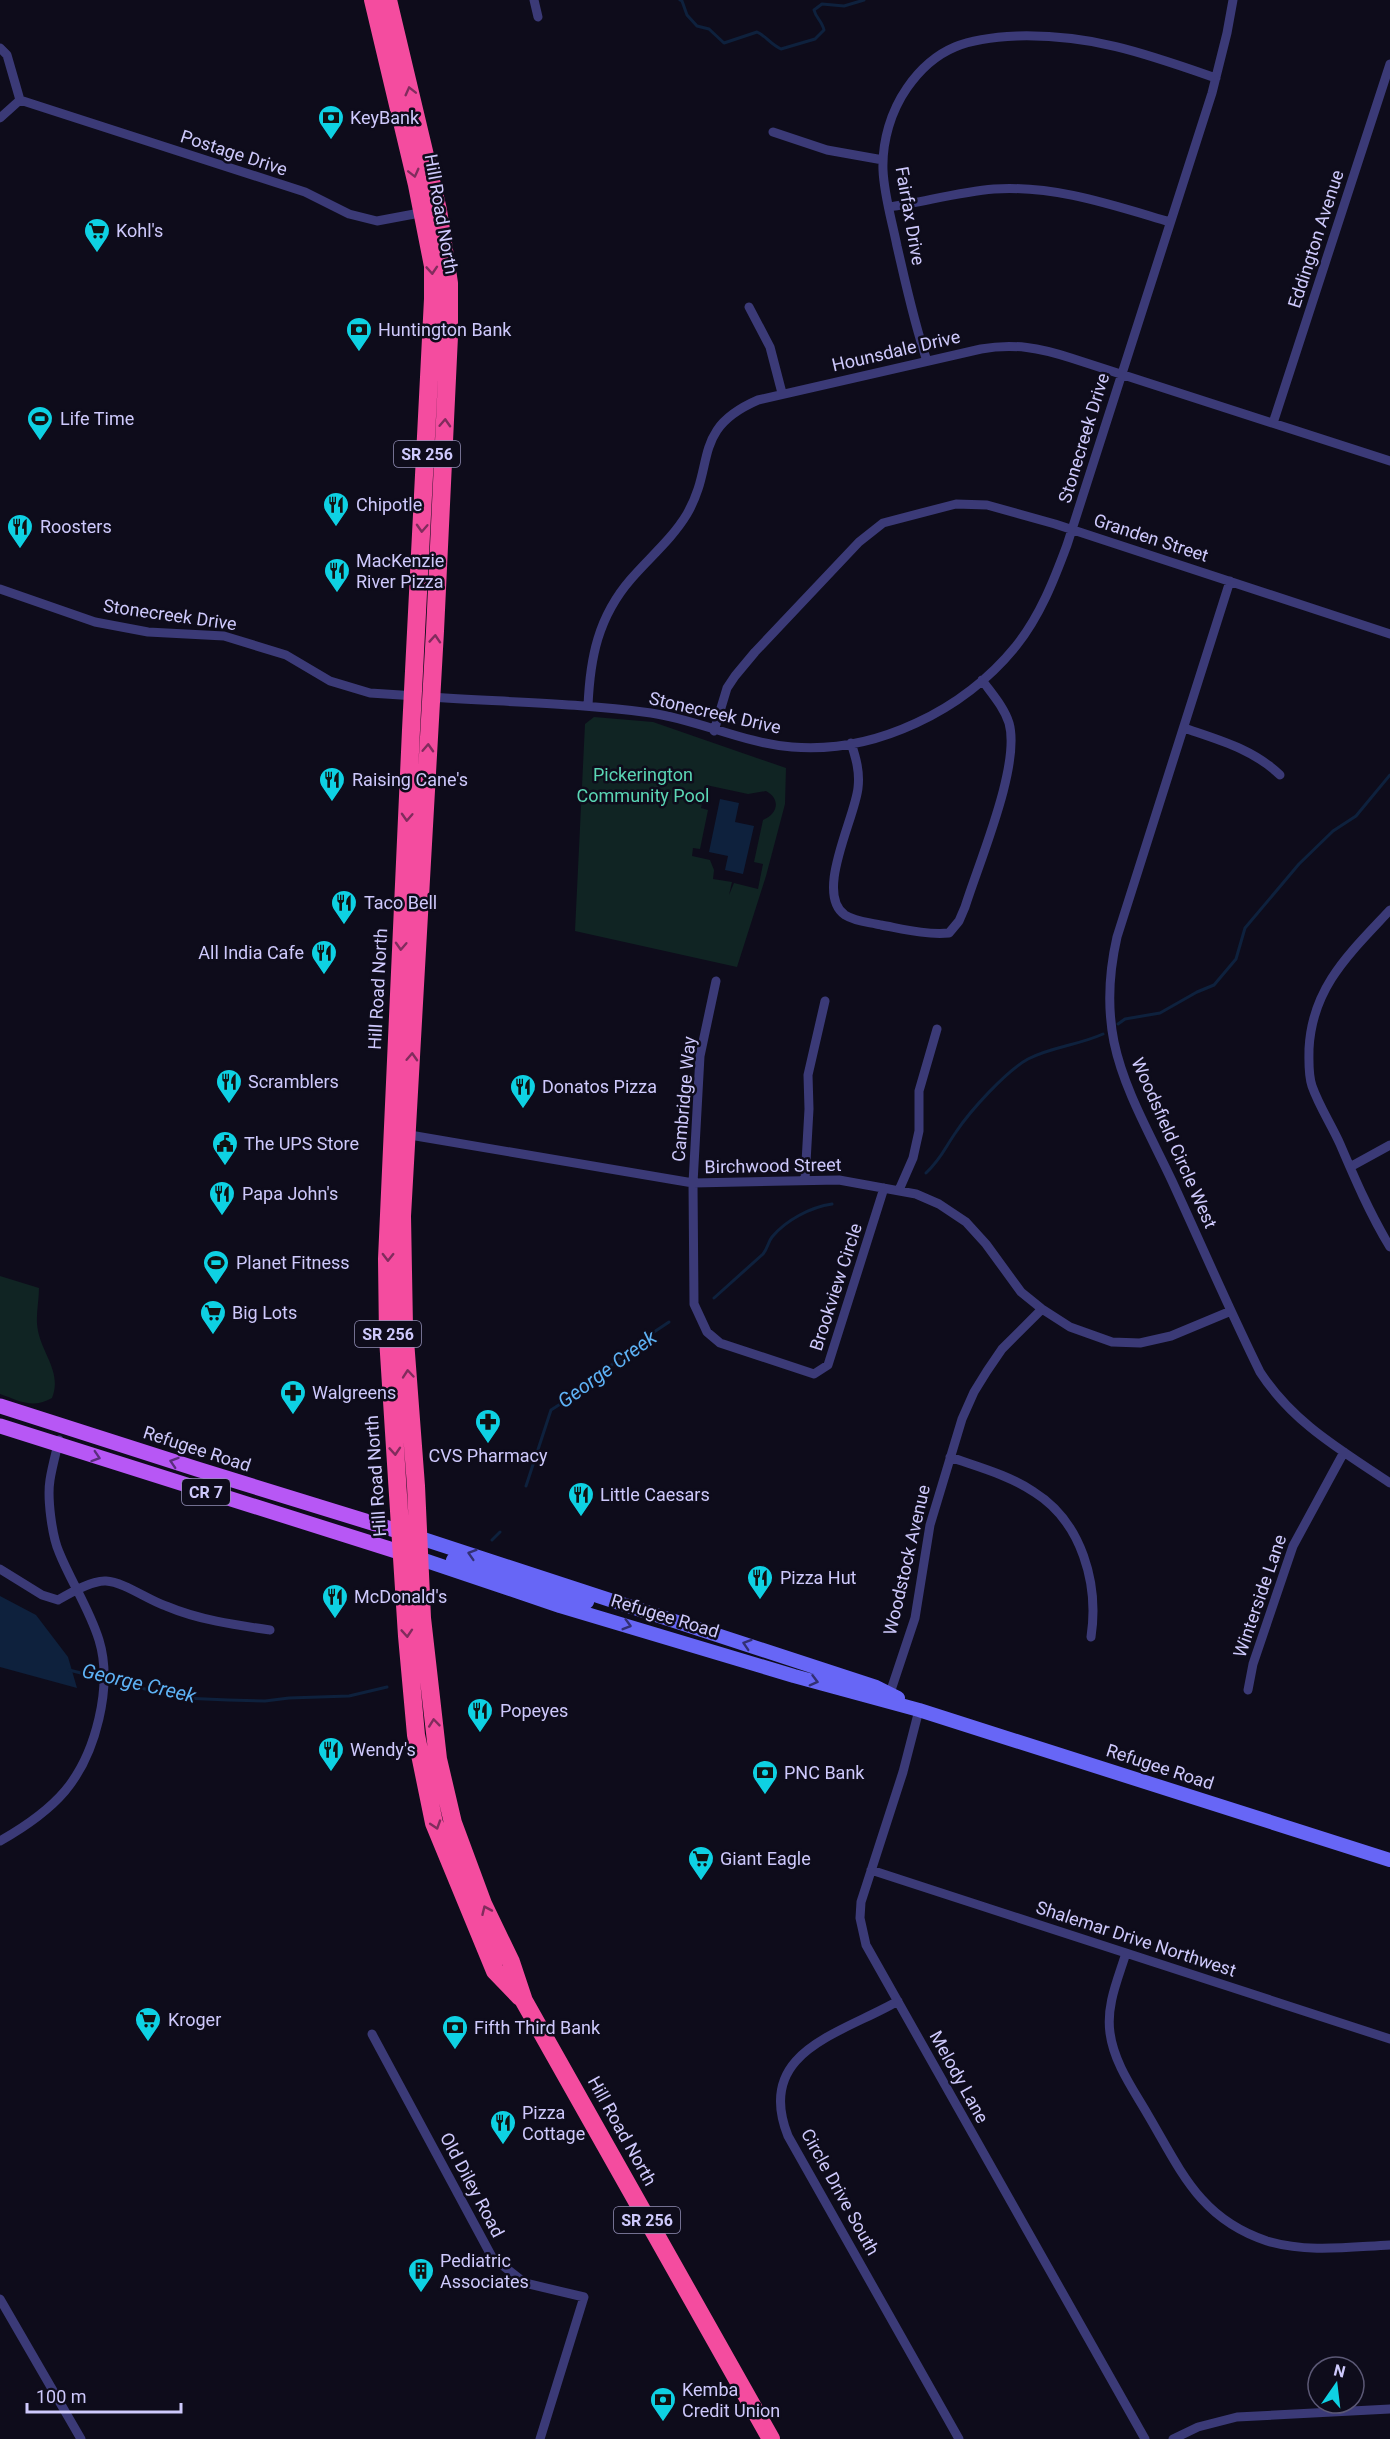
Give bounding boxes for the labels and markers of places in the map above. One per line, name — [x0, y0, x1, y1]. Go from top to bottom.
bank icon: KeyBank — [316, 103, 346, 141]
place label: KeyBank — [350, 107, 420, 128]
supermarket icon: Kohl's — [82, 216, 112, 254]
place label: Kohl's — [116, 220, 163, 241]
bank icon: Huntington Bank — [344, 315, 374, 353]
place label: Huntington Bank — [378, 319, 512, 340]
sports icon: Life Time — [25, 404, 55, 442]
place label: Life Time — [60, 408, 134, 429]
restaurant icon: Chipotle — [321, 490, 351, 528]
place label: Chipotle — [356, 494, 422, 515]
restaurant icon: Roosters — [5, 512, 35, 550]
place label: Roosters — [40, 516, 112, 537]
place label: MacKenzie River Pizza — [356, 550, 444, 592]
restaurant icon: MacKenzie River Pizza — [322, 556, 352, 594]
restaurant icon: Raising Cane's — [317, 765, 347, 803]
place label: Raising Cane's — [352, 769, 468, 790]
restaurant icon: Taco Bell — [329, 888, 359, 926]
place label: Taco Bell — [364, 892, 437, 913]
restaurant icon: All India Cafe — [309, 938, 339, 976]
place label: All India Cafe — [198, 942, 304, 963]
restaurant icon: Scramblers — [214, 1067, 244, 1105]
place label: Scramblers — [248, 1071, 339, 1092]
restaurant icon: Donatos Pizza — [508, 1072, 538, 1110]
place label: Donatos Pizza — [542, 1076, 657, 1097]
public building icon: The UPS Store — [210, 1129, 240, 1167]
place label: The UPS Store — [244, 1133, 359, 1154]
restaurant icon: Papa John's — [207, 1179, 237, 1217]
place label: Papa John's — [242, 1183, 338, 1204]
sports icon: Planet Fitness — [201, 1248, 231, 1286]
place label: Planet Fitness — [236, 1252, 350, 1273]
supermarket icon: Big Lots — [198, 1298, 228, 1336]
place label: Big Lots — [232, 1302, 297, 1323]
pharmacy icon: Walgreens — [278, 1378, 308, 1416]
place label: Walgreens — [312, 1382, 396, 1403]
pharmacy icon: CVS Pharmacy — [473, 1407, 503, 1445]
place label: CVS Pharmacy — [428, 1445, 548, 1466]
restaurant icon: Little Caesars — [566, 1480, 596, 1518]
place label: Little Caesars — [600, 1484, 710, 1505]
restaurant icon: Pizza Hut — [745, 1563, 775, 1601]
place label: Pizza Hut — [780, 1567, 857, 1588]
restaurant icon: McDonald's — [320, 1582, 350, 1620]
place label: McDonald's — [354, 1586, 447, 1607]
restaurant icon: Popeyes — [465, 1696, 495, 1734]
place label: Popeyes — [500, 1700, 568, 1721]
restaurant icon: Wendy's — [316, 1735, 346, 1773]
place label: Wendy's — [350, 1739, 416, 1760]
bank icon: PNC Bank — [750, 1758, 780, 1796]
place label: PNC Bank — [784, 1762, 865, 1783]
supermarket icon: Giant Eagle — [686, 1844, 716, 1882]
place label: Giant Eagle — [720, 1848, 811, 1869]
supermarket icon: Kroger — [133, 2005, 163, 2043]
place label: Kroger — [168, 2009, 221, 2030]
bank icon: Fifth Third Bank — [440, 2013, 470, 2051]
place label: Fifth Third Bank — [474, 2017, 601, 2038]
place label: Pizza Cottage — [522, 2102, 585, 2144]
restaurant icon: Pizza Cottage — [488, 2108, 518, 2146]
place label: Pediatric Associates — [440, 2250, 529, 2292]
building icon: Pediatric Associates — [406, 2256, 436, 2294]
place label: Kemba Credit Union — [682, 2379, 780, 2421]
bank icon: Kemba Credit Union — [648, 2385, 678, 2423]

